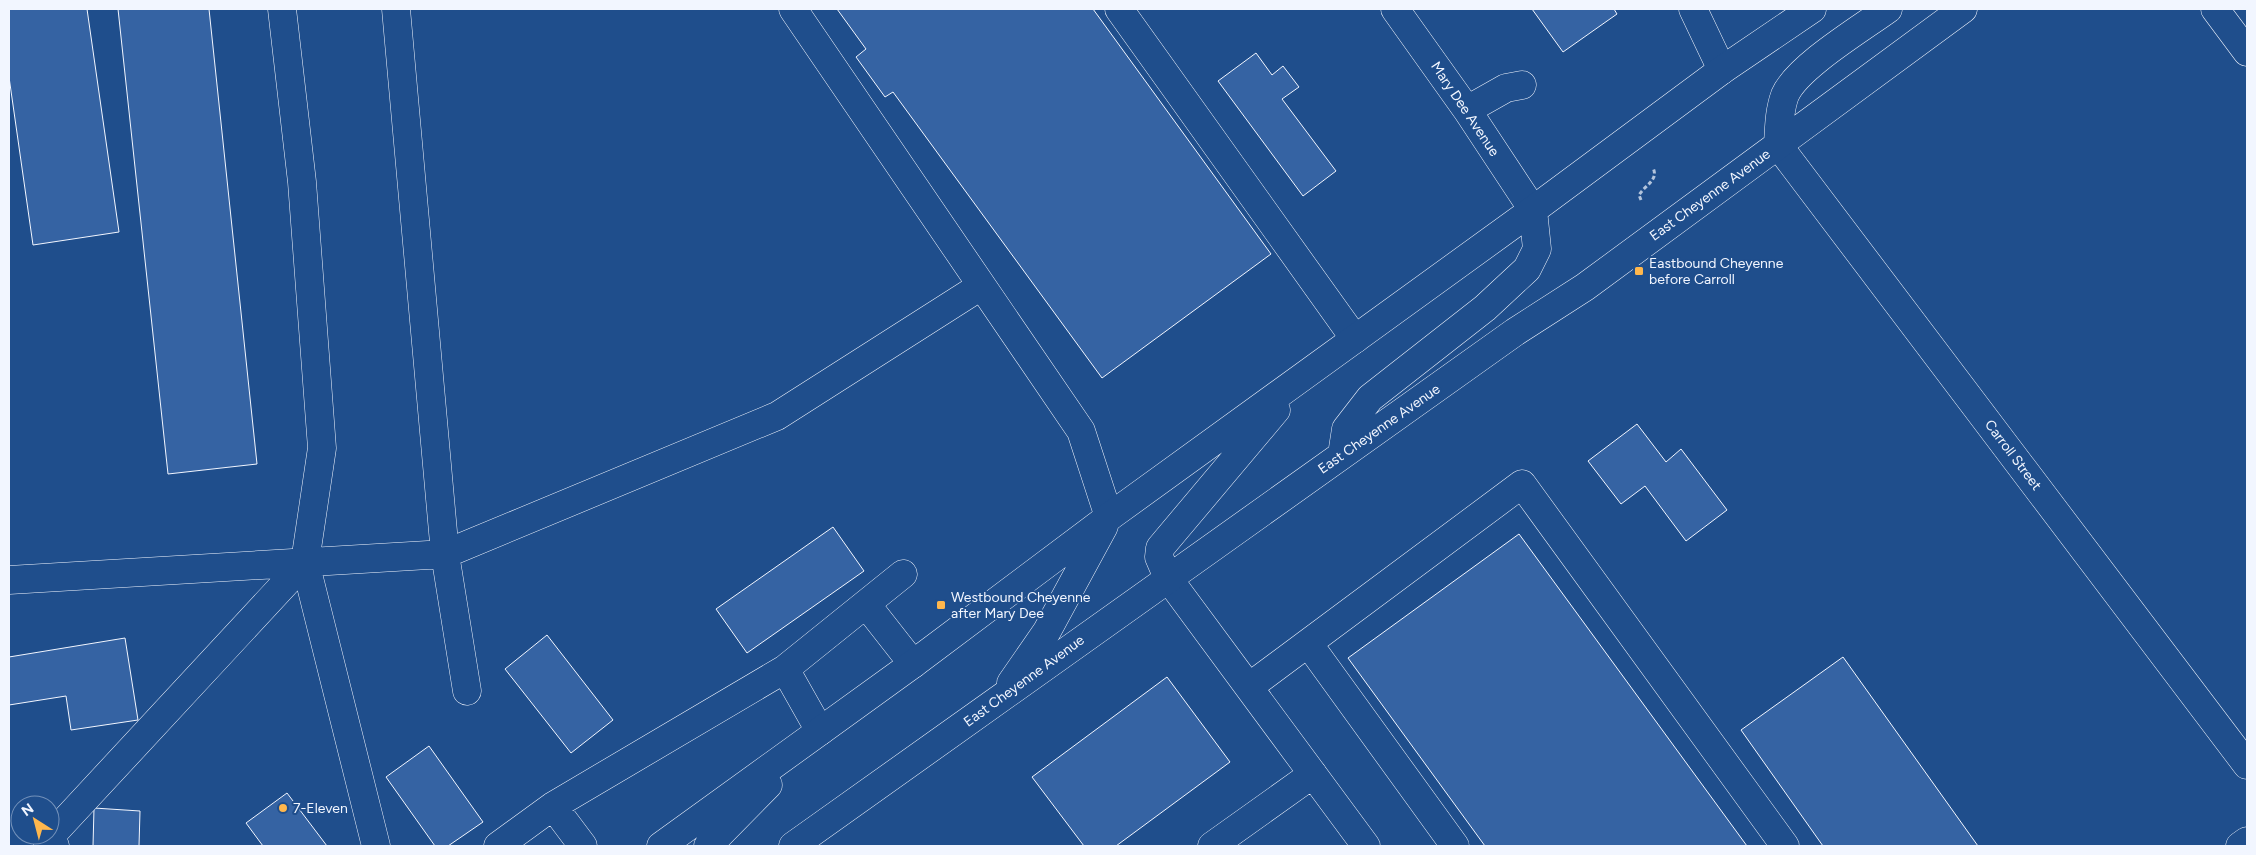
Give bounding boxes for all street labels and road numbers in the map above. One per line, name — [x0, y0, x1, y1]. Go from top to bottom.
street label: Mary Dee Avenue — [1427, 59, 1503, 160]
street label: East Cheyenne Avenue — [1646, 145, 1774, 244]
street label: East Cheyenne Avenue — [1315, 380, 1444, 478]
street label: Carroll Street — [1981, 416, 2045, 494]
street label: East Cheyenne Avenue — [960, 631, 1088, 730]

